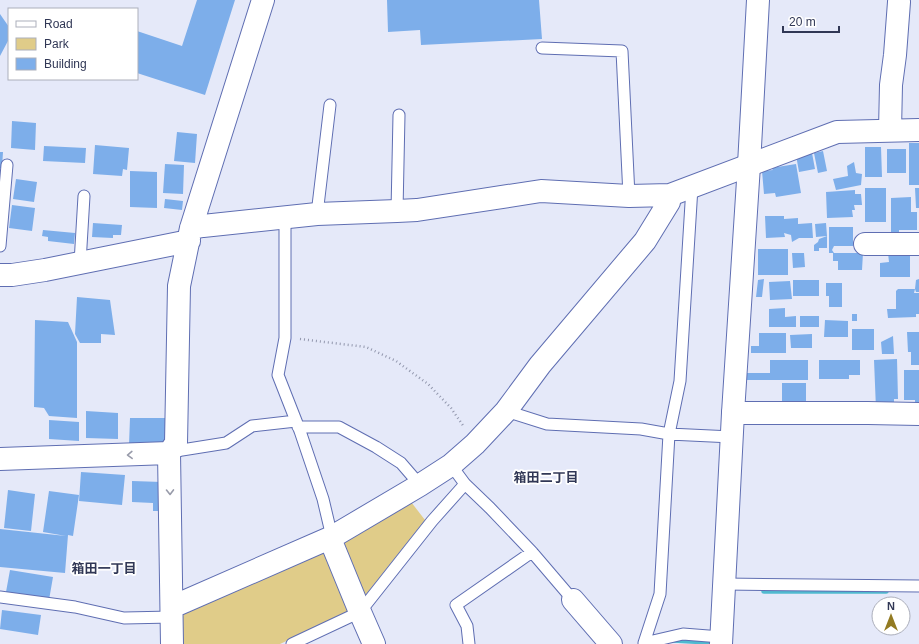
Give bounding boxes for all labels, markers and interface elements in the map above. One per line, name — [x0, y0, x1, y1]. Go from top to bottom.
legend — [8, 8, 138, 80]
scale bar — [783, 8, 839, 34]
text: 20 m — [789, 15, 816, 29]
text: Road — [44, 17, 73, 31]
text: Park — [44, 37, 70, 51]
text: Building — [44, 57, 87, 71]
one-way arrow — [127, 450, 133, 459]
district label: 箱田二丁目 — [513, 470, 579, 485]
one-way arrow — [166, 489, 174, 495]
district label: 箱田一丁目 — [71, 561, 137, 576]
north arrow — [871, 596, 911, 636]
text: N — [887, 600, 895, 612]

